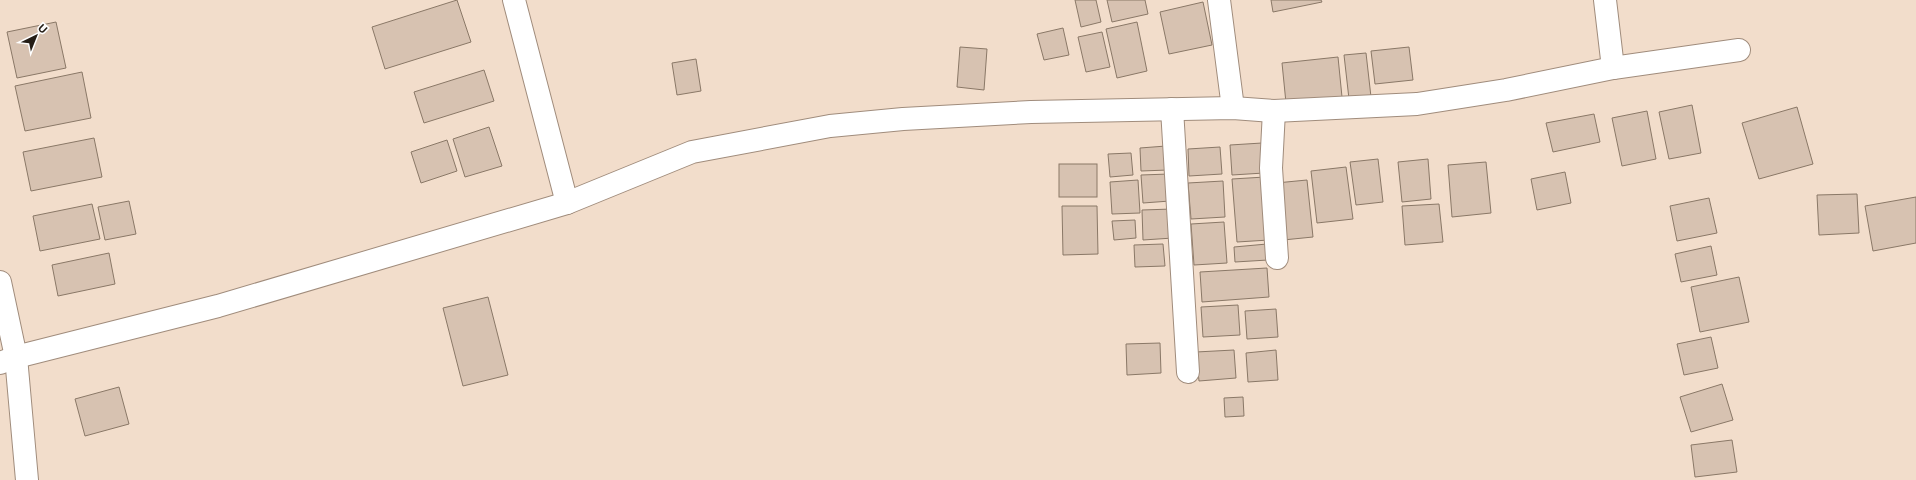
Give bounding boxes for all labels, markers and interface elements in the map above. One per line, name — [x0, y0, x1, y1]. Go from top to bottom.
north arrow — [16, 16, 56, 56]
text: U — [35, 20, 51, 37]

